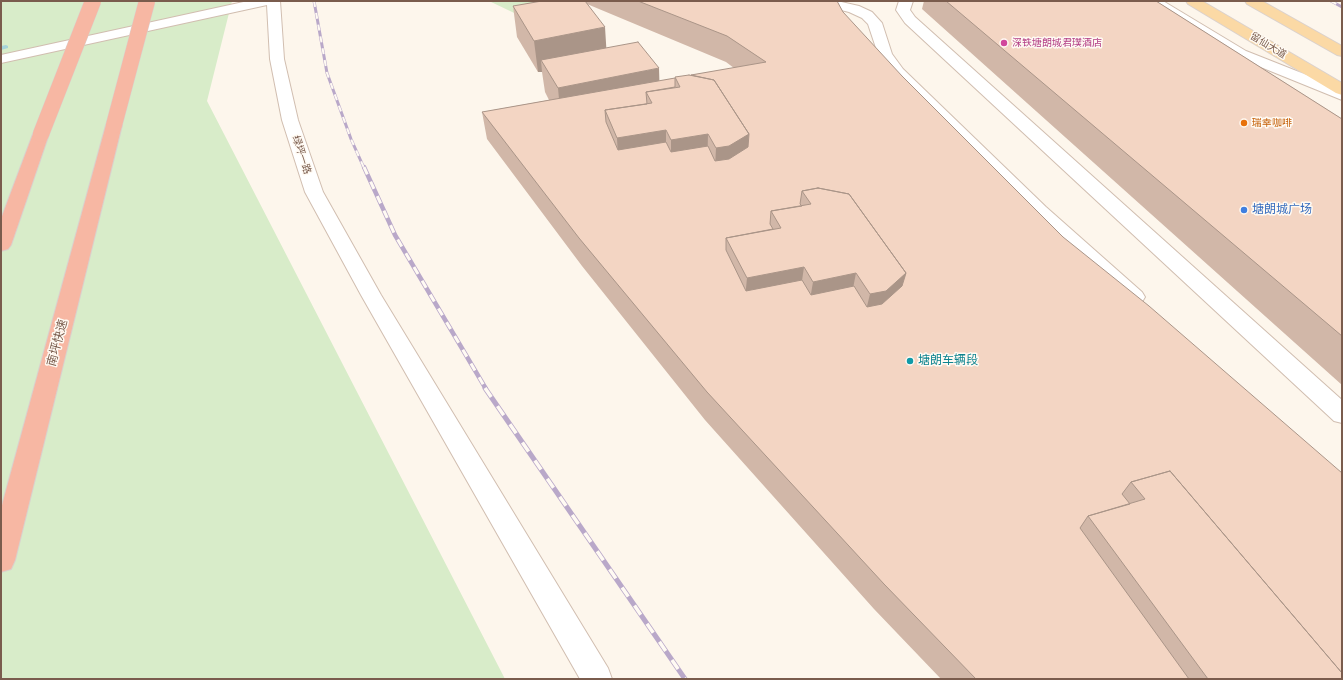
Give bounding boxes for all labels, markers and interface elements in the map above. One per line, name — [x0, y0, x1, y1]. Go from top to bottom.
street label: 留仙大道 — [1248, 31, 1288, 61]
place label: 深铁塘朗城君璞酒店 — [1012, 37, 1102, 49]
marker: 深铁塘朗城君璞酒店 — [999, 38, 1009, 48]
place label: 瑞幸咖啡 — [1252, 117, 1292, 129]
marker: 瑞幸咖啡 — [1239, 118, 1249, 128]
street label: 绿坪一路 — [289, 134, 313, 176]
place label: 塘朗城广场 — [1252, 203, 1312, 217]
marker: 塘朗城广场 — [1239, 205, 1249, 215]
street label: 南坪快速 — [45, 318, 71, 368]
place label: 塘朗车辆段 — [918, 354, 978, 368]
marker: 塘朗车辆段 — [905, 356, 915, 366]

